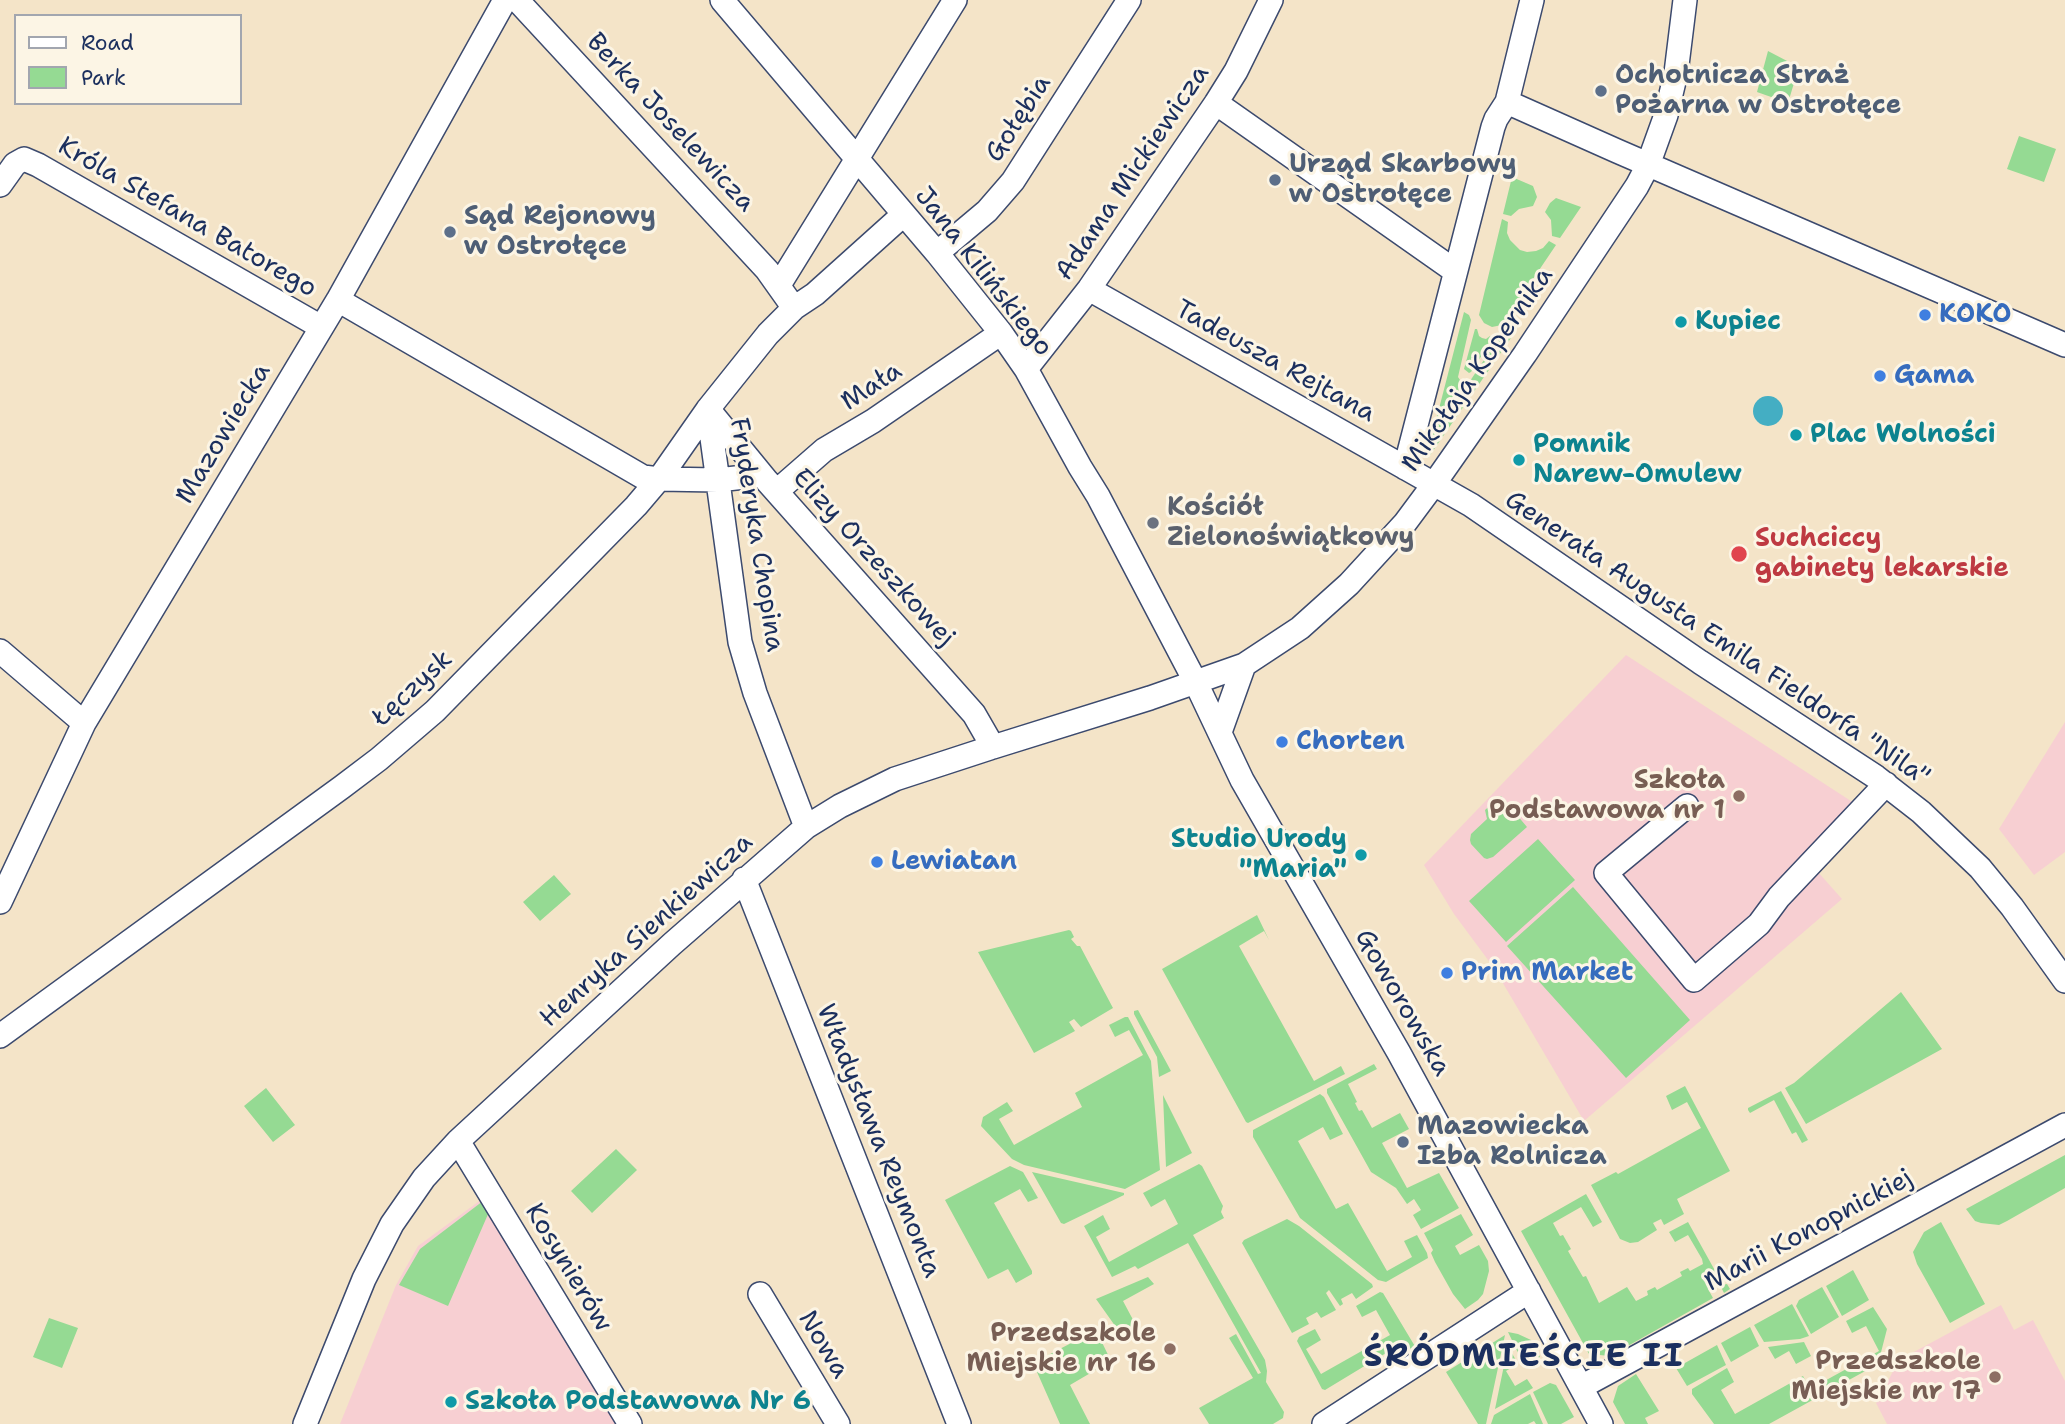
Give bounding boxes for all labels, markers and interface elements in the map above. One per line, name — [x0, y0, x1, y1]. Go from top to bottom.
legend — [14, 14, 242, 105]
street label: Berka Joselewicza — [579, 27, 761, 219]
text: Road — [81, 29, 134, 57]
street label: Adama Mickiewicza — [1050, 60, 1216, 286]
place label: Ochotnicza Straż Pożarna w Ostrołęce — [1615, 60, 1901, 122]
text: Park — [81, 64, 126, 92]
street label: Gołębia — [979, 70, 1059, 168]
marker: Ochotnicza Straż Pożarna w Ostrołęce — [1593, 83, 1609, 99]
street label: Króla Stefana Batorego — [52, 131, 322, 305]
place label: Urząd Skarbowy w Ostrołęce — [1289, 149, 1517, 210]
marker: Urząd Skarbowy w Ostrołęce — [1267, 172, 1283, 188]
street label: Jana Kilińskiego — [907, 181, 1059, 363]
place label: Sąd Rejonowy w Ostrołęce — [464, 201, 656, 262]
marker: Sąd Rejonowy w Ostrołęce — [442, 224, 458, 240]
street label: Mikołaja Kopernika — [1396, 262, 1560, 478]
street label: Tadeusza Rejtana — [1170, 294, 1380, 430]
place label: KOKO — [1939, 299, 2011, 331]
place label: Kupiec — [1695, 306, 1781, 338]
marker: KOKO — [1917, 307, 1933, 323]
marker: Kupiec — [1673, 314, 1689, 330]
street label: Mała — [836, 356, 908, 418]
street label: Mazowiecka — [170, 358, 278, 510]
place label: Gama — [1894, 360, 1974, 392]
marker: Gama — [1872, 368, 1888, 384]
street label: Fryderyka Chopina — [722, 416, 790, 654]
place label: Plac Wolności — [1810, 419, 1996, 451]
marker: Plac Wolności — [1788, 427, 1804, 443]
place label: Pomnik Narew-Omulew — [1533, 429, 1741, 490]
marker: Pomnik Narew-Omulew — [1511, 452, 1527, 468]
street label: Elizy Orzeszkowej — [785, 463, 961, 653]
street label: Generała Augusta Emila Fieldorfa "Nila" — [1499, 485, 1935, 793]
place label: Kościół Zielonoświątkowy — [1167, 492, 1415, 554]
marker: Kościół Zielonoświątkowy — [1145, 515, 1161, 531]
place label: Suchciccy gabinety lekarskie — [1755, 523, 2009, 584]
marker: Suchciccy gabinety lekarskie — [1729, 544, 1749, 564]
street label: Łęczysk — [367, 644, 459, 734]
place label: Chorten — [1296, 726, 1405, 758]
marker: Chorten — [1274, 734, 1290, 750]
place label: Szkoła Podstawowa nr 1 — [1489, 765, 1725, 826]
marker: Szkoła Podstawowa nr 1 — [1731, 788, 1747, 804]
place label: Studio Urody "Maria" — [1171, 824, 1347, 886]
street label: Henryka Sienkiewicza — [534, 827, 760, 1035]
place label: Lewiatan — [891, 846, 1017, 878]
marker: Studio Urody "Maria" — [1353, 847, 1369, 863]
marker: Lewiatan — [869, 854, 885, 870]
street label: Goworowska — [1347, 924, 1457, 1082]
place label: Prim Market — [1461, 957, 1633, 989]
marker: Prim Market — [1439, 965, 1455, 981]
street label: Władysława Reymonta — [809, 1000, 947, 1282]
place label: Mazowiecka Izba Rolnicza — [1417, 1111, 1607, 1172]
marker: Mazowiecka Izba Rolnicza — [1395, 1134, 1411, 1150]
street label: Marii Konopnickiej — [1700, 1163, 1918, 1299]
street label: Kosynierów — [518, 1198, 618, 1338]
street label: Nowa — [791, 1306, 855, 1384]
place label: Przedszkole Miejskie nr 16 — [966, 1318, 1156, 1380]
district label: ŚRÓDMIEŚCIE II — [1365, 1337, 1683, 1377]
marker: Przedszkole Miejskie nr 16 — [1162, 1341, 1178, 1357]
place label: Przedszkole Miejskie nr 17 — [1791, 1346, 1981, 1408]
marker: Przedszkole Miejskie nr 17 — [1987, 1369, 2003, 1385]
place label: Szkoła Podstawowa Nr 6 — [465, 1386, 811, 1418]
marker: Szkoła Podstawowa Nr 6 — [443, 1394, 459, 1410]

